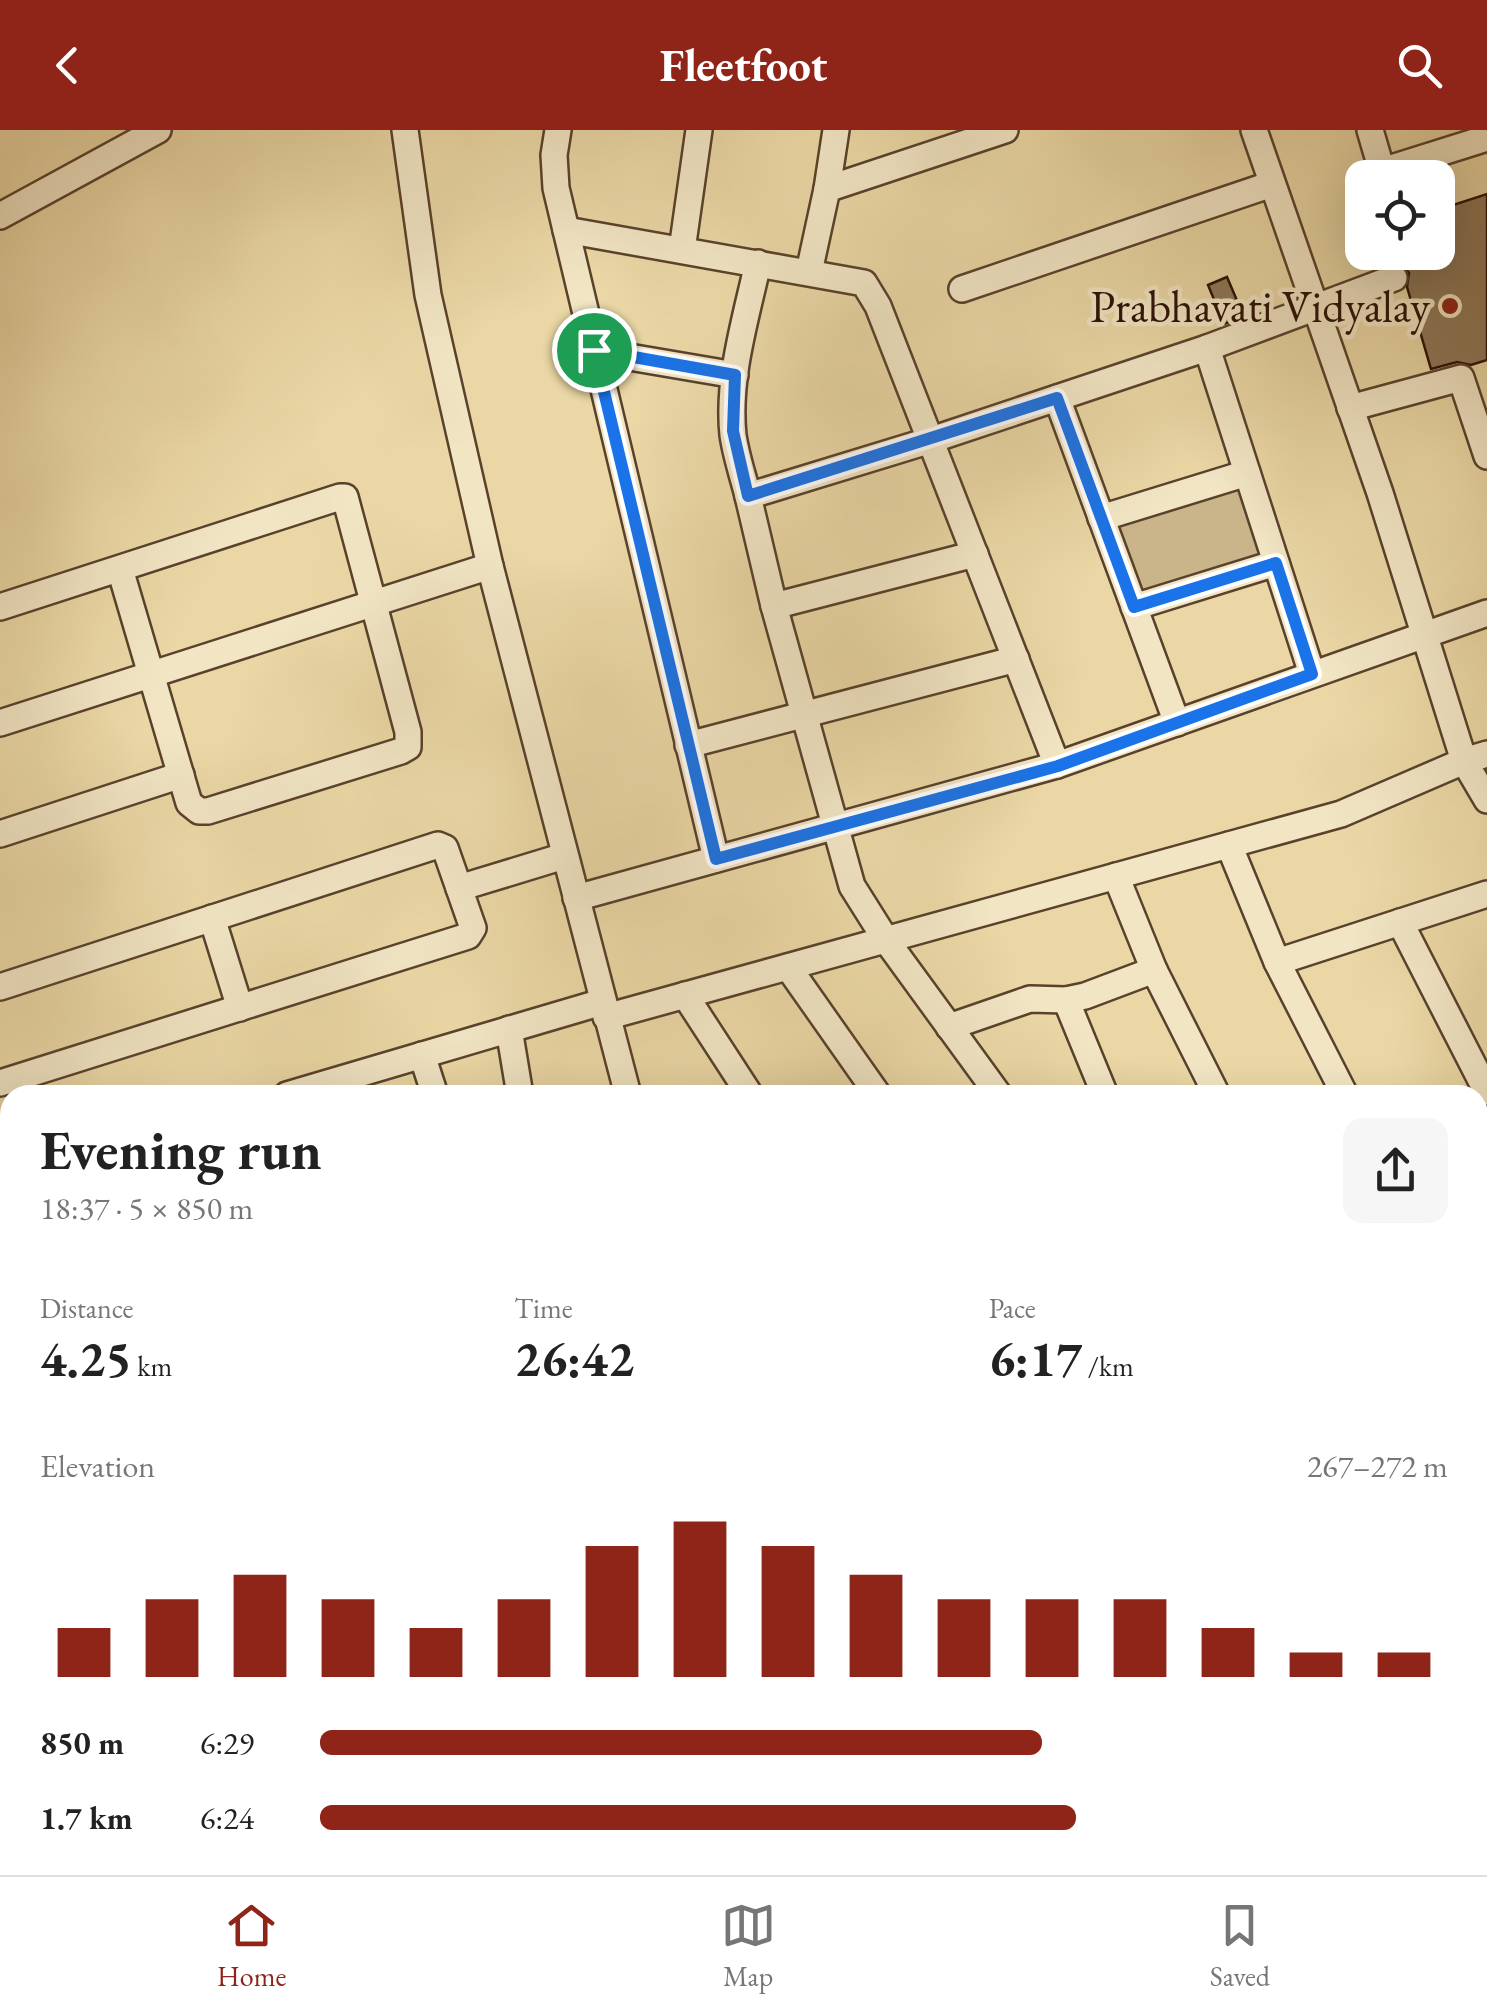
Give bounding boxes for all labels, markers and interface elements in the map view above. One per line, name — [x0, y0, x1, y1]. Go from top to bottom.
text: Fleetfoot — [660, 36, 827, 94]
icon: back — [40, 38, 95, 93]
icon: search — [1392, 38, 1447, 93]
map controls — [1345, 160, 1455, 270]
button: locate — [1345, 160, 1455, 270]
place label: Prabhavati Vidyalay — [1090, 277, 1430, 335]
marker: Prabhavati Vidyalay — [1439, 295, 1461, 317]
pin — [552, 308, 637, 393]
icon: arrive — [567, 323, 622, 378]
text: Evening run — [40, 1114, 322, 1185]
button: share — [1343, 1118, 1448, 1223]
text: 18:37 · 5 × 850 m — [40, 1187, 253, 1229]
text: Distance — [40, 1290, 134, 1326]
text: Time — [514, 1290, 573, 1326]
text: Pace — [989, 1290, 1036, 1326]
text: 4.25 — [40, 1326, 132, 1391]
text: 26:42 — [514, 1326, 634, 1391]
text: 6:17 — [989, 1326, 1082, 1391]
text: km — [132, 1348, 172, 1384]
text: /km — [1082, 1348, 1134, 1384]
text: Elevation — [40, 1445, 155, 1487]
text: 267–272 m — [1307, 1445, 1448, 1487]
text: 850 m — [40, 1722, 124, 1764]
text: 6:29 — [200, 1722, 254, 1764]
text: 1.7 km — [40, 1797, 133, 1839]
text: 6:24 — [200, 1797, 254, 1839]
tab: Home — [217, 1898, 286, 1994]
tab: Map — [721, 1898, 776, 1994]
tab: Saved — [1210, 1898, 1270, 1994]

